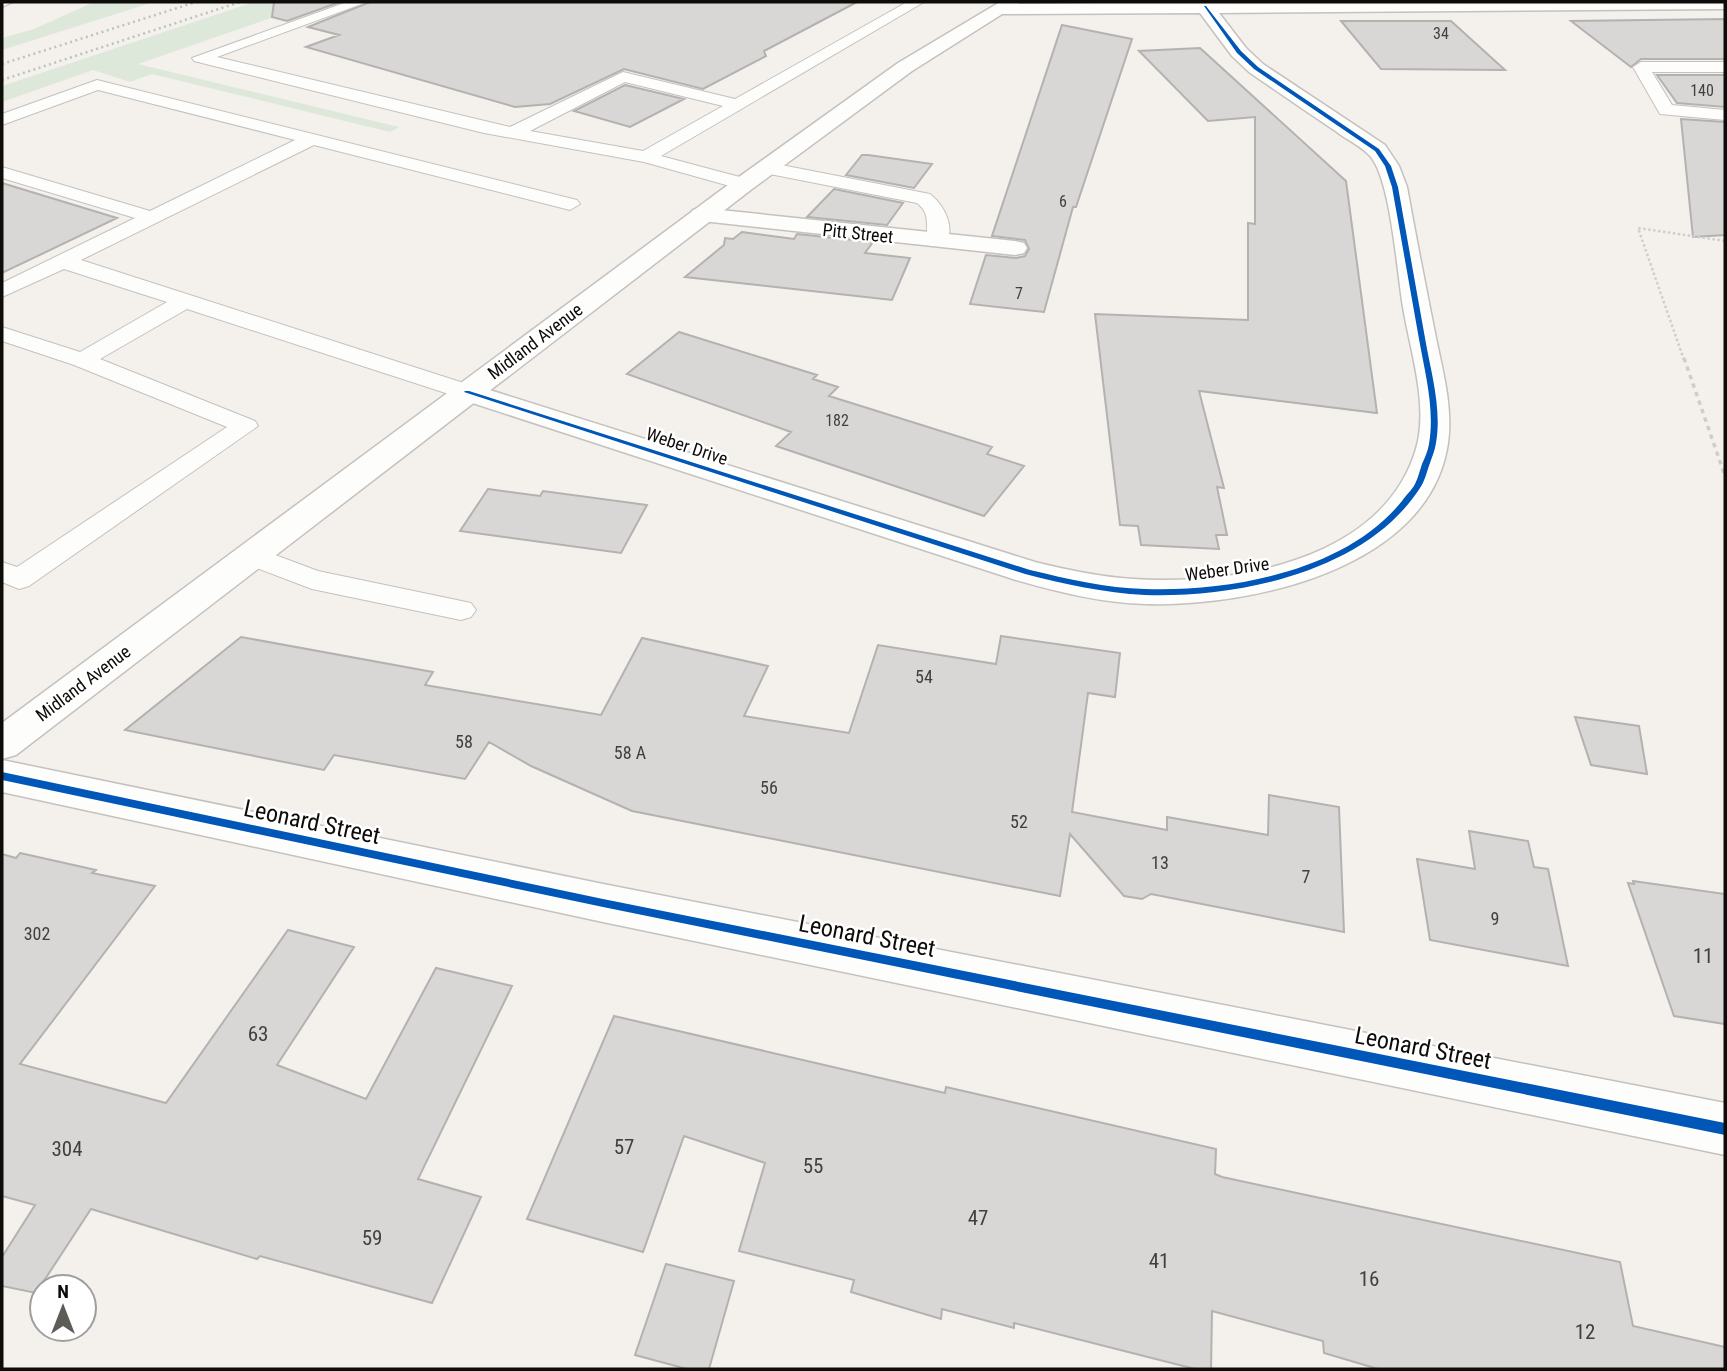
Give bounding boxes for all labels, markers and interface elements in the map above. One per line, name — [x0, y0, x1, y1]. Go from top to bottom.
house number: 34 — [1433, 24, 1449, 43]
house number: 140 — [1690, 81, 1714, 100]
house number: 6 — [1059, 192, 1067, 211]
street label: Pitt Street — [822, 219, 894, 247]
house number: 7 — [1015, 284, 1023, 303]
street label: Midland Avenue — [484, 299, 586, 383]
house number: 182 — [825, 411, 849, 430]
street label: Weber Drive — [643, 423, 731, 469]
street label: Weber Drive — [1184, 553, 1270, 585]
street label: Midland Avenue — [32, 641, 134, 725]
house number: 54 — [915, 666, 933, 687]
house number: 58 — [455, 731, 473, 752]
house number: 58 A — [614, 742, 647, 763]
house number: 56 — [760, 777, 778, 798]
street label: Leonard Street — [241, 794, 383, 850]
house number: 52 — [1010, 811, 1028, 832]
house number: 13 — [1151, 852, 1169, 873]
house number: 7 — [1302, 866, 1311, 887]
house number: 9 — [1491, 908, 1499, 929]
street label: Leonard Street — [796, 909, 938, 963]
house number: 302 — [24, 923, 50, 944]
house number: 11 — [1693, 944, 1713, 968]
street label: Leonard Street — [1352, 1021, 1494, 1075]
house number: 63 — [248, 1022, 268, 1046]
house number: 57 — [614, 1135, 634, 1159]
house number: 304 — [51, 1137, 83, 1161]
house number: 55 — [803, 1154, 823, 1178]
house number: 47 — [968, 1206, 988, 1230]
house number: 59 — [362, 1226, 382, 1250]
house number: 41 — [1149, 1249, 1169, 1273]
house number: 16 — [1359, 1267, 1379, 1291]
north arrow — [28, 1273, 98, 1343]
text: N — [57, 1280, 69, 1303]
house number: 12 — [1575, 1320, 1595, 1344]

